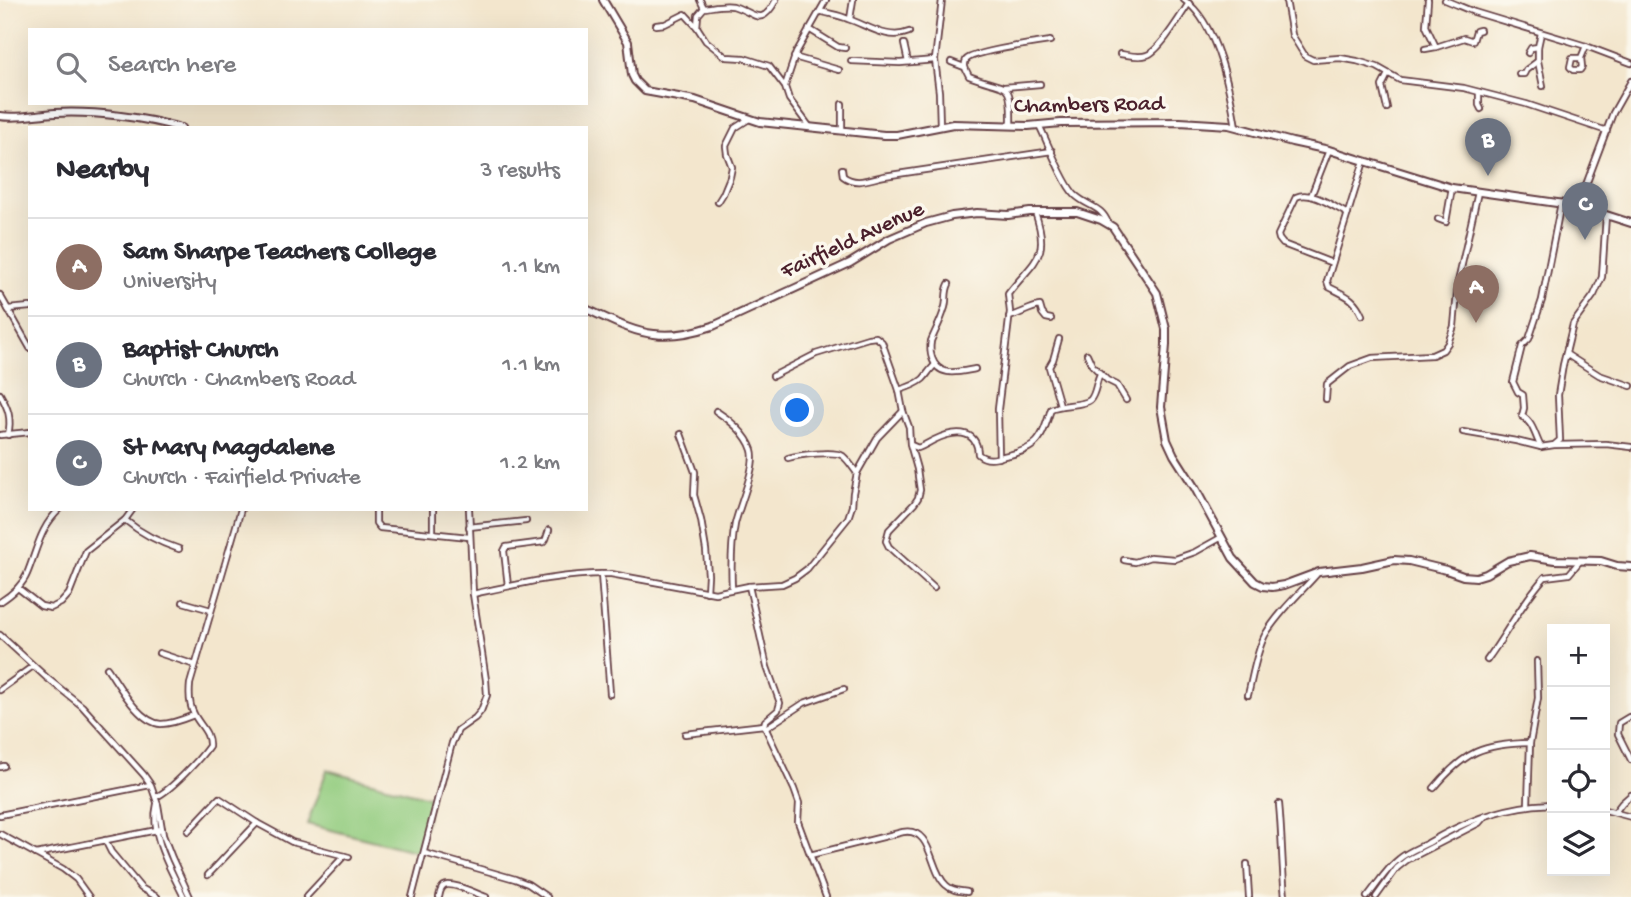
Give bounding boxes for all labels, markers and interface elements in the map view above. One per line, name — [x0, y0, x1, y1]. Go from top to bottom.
search box — [28, 28, 588, 105]
icon: search — [52, 48, 90, 86]
text: Search here — [108, 51, 236, 82]
street label: Chambers Road — [1014, 91, 1166, 121]
pin: B — [1465, 118, 1511, 176]
text: Nearby — [56, 154, 149, 189]
text: 3 results — [480, 158, 560, 185]
pin: C — [1562, 182, 1608, 240]
street label: Fairfield Avenue — [776, 196, 930, 286]
text: Sam Sharpe Teachers College — [123, 238, 436, 269]
text: A — [72, 254, 86, 281]
text: 1.1 km — [502, 254, 560, 281]
pin: A — [1453, 265, 1499, 323]
text: University — [123, 269, 217, 296]
text: Baptist Church — [123, 336, 278, 367]
text: B — [73, 352, 85, 379]
text: 1.1 km — [502, 352, 560, 379]
text: Church · Chambers Road — [123, 367, 355, 394]
your location — [780, 393, 814, 427]
text: St Mary Magdalene — [123, 434, 334, 465]
text: C — [73, 450, 85, 477]
text: 1.2 km — [500, 450, 560, 477]
text: Church · Fairfield Private — [123, 465, 361, 492]
map controls — [1547, 624, 1610, 876]
button: + — [1547, 624, 1610, 687]
button: − — [1547, 687, 1610, 750]
button: locate — [1547, 750, 1610, 813]
button: layers — [1547, 813, 1610, 876]

